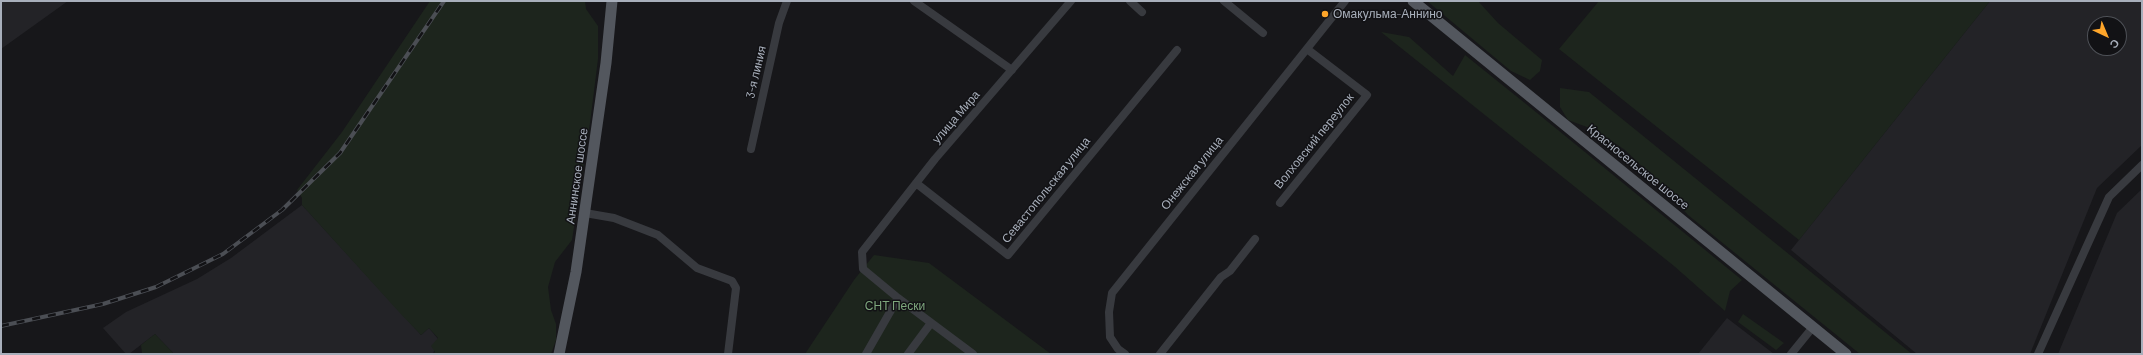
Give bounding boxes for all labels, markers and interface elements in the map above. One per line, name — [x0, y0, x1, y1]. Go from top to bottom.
place label: Омакульма-Аннино — [1333, 7, 1443, 21]
marker: Омакульма-Аннино — [1320, 9, 1330, 19]
north arrow — [2087, 16, 2127, 56]
text: С — [2108, 37, 2122, 52]
street label: 3-я линия — [743, 44, 769, 100]
street label: улица Мира — [929, 88, 983, 146]
street label: Волховский переулок — [1271, 90, 1357, 192]
street label: Красносельское шоссе — [1584, 121, 1692, 213]
street label: Аннинское шоссе — [563, 127, 591, 225]
street label: Онежская улица — [1158, 133, 1226, 213]
street label: Севастопольская улица — [999, 134, 1093, 246]
park label: СНТ Пески — [865, 299, 925, 313]

